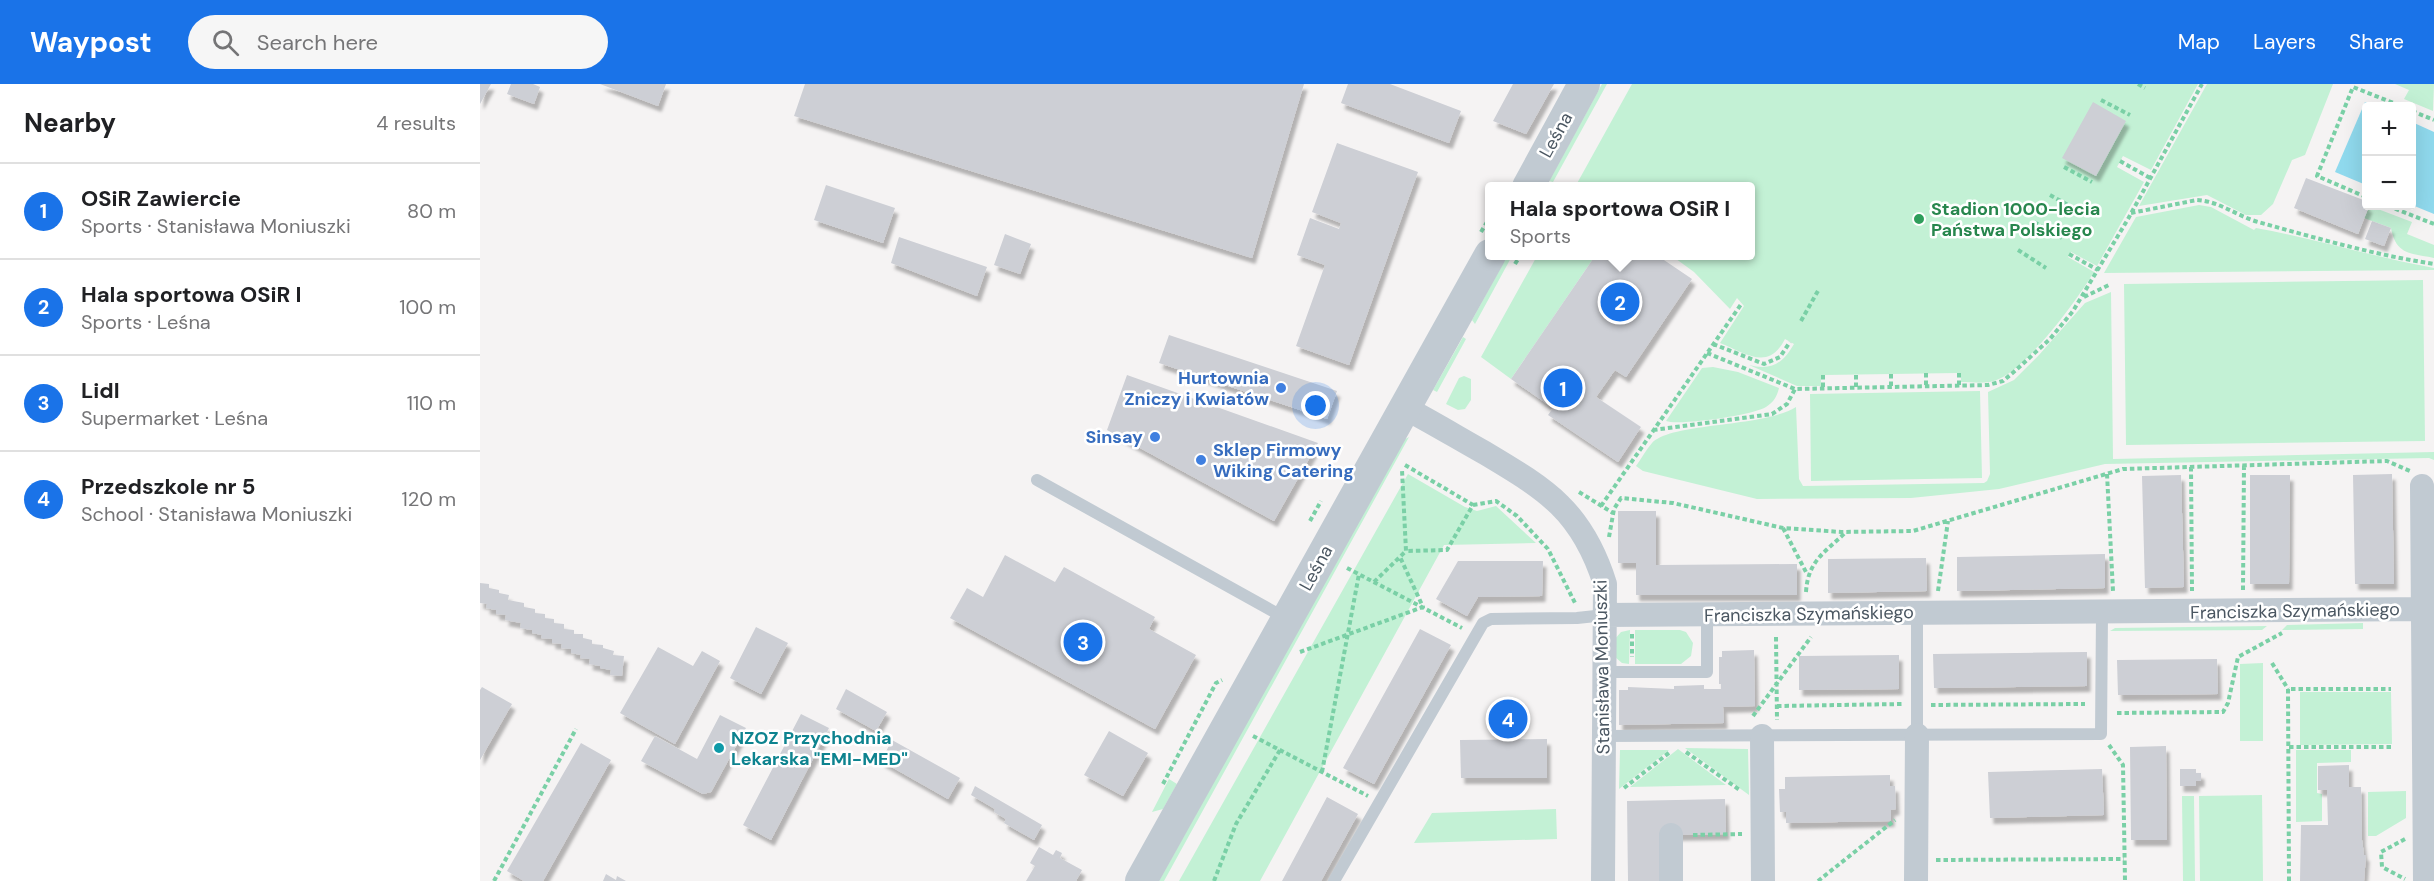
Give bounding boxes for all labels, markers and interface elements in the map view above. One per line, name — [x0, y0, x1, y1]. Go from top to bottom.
search box — [188, 15, 608, 69]
text: Waypost — [30, 24, 152, 61]
icon: search — [209, 26, 242, 59]
text: Search here — [257, 28, 378, 57]
text: Map — [2178, 28, 2220, 56]
text: Layers — [2253, 28, 2316, 56]
text: Share — [2349, 28, 2404, 56]
map controls — [2362, 102, 2416, 210]
button: + — [2362, 102, 2416, 156]
text: Nearby — [24, 106, 116, 140]
street label: Leśna — [1534, 108, 1578, 162]
text: 4 results — [376, 110, 456, 136]
button: − — [2362, 156, 2416, 210]
popup — [1485, 182, 1755, 260]
text: OSiR Zawiercie — [81, 184, 241, 213]
text: Hala sportowa OSiR I — [1510, 194, 1730, 223]
place label: Stadion 1000-lecia Państwa Polskiego — [1931, 197, 2100, 242]
text: 1 — [40, 198, 47, 224]
text: 80 m — [407, 198, 456, 224]
marker: Stadion 1000-lecia Państwa Polskiego — [1912, 212, 1926, 226]
text: Sports · Stanisława Moniuszki — [81, 213, 351, 239]
text: Sports — [1510, 223, 1571, 249]
text: Hala sportowa OSiR I — [81, 280, 301, 309]
pin: 2 — [1600, 280, 1640, 324]
text: 2 — [38, 294, 49, 320]
text: 100 m — [399, 294, 456, 320]
text: Sports · Leśna — [81, 309, 211, 335]
place label: Hurtownia Zniczy i Kwiatów — [1124, 366, 1269, 411]
pin: 1 — [1544, 366, 1582, 410]
text: Lidl — [81, 376, 120, 405]
marker: Hurtownia Zniczy i Kwiatów — [1274, 381, 1288, 395]
text: 3 — [37, 390, 50, 416]
text: 110 m — [407, 390, 456, 416]
your location — [1301, 391, 1330, 420]
text: Supermarket · Leśna — [81, 405, 268, 431]
place label: Sinsay — [1085, 425, 1143, 449]
marker: Sinsay — [1148, 430, 1162, 444]
place label: Sklep Firmowy Wiking Catering — [1213, 438, 1354, 483]
marker: Sklep Firmowy Wiking Catering — [1194, 453, 1208, 467]
text: Przedszkole nr 5 — [81, 472, 255, 501]
text: 4 — [37, 486, 50, 512]
text: 120 m — [402, 486, 456, 512]
text: School · Stanisława Moniuszki — [81, 501, 352, 527]
street label: Leśna — [1294, 541, 1338, 595]
street label: Stanisława Moniuszki — [1588, 580, 1616, 754]
street label: Franciszka Szymańskiego — [2190, 597, 2400, 625]
street label: Franciszka Szymańskiego — [1704, 600, 1914, 628]
pin: 3 — [1064, 620, 1102, 664]
pin: 4 — [1488, 696, 1528, 742]
place label: NZOZ Przychodnia Lekarska "EMI-MED" — [731, 726, 908, 771]
marker: NZOZ Przychodnia Lekarska "EMI-MED" — [712, 741, 726, 755]

